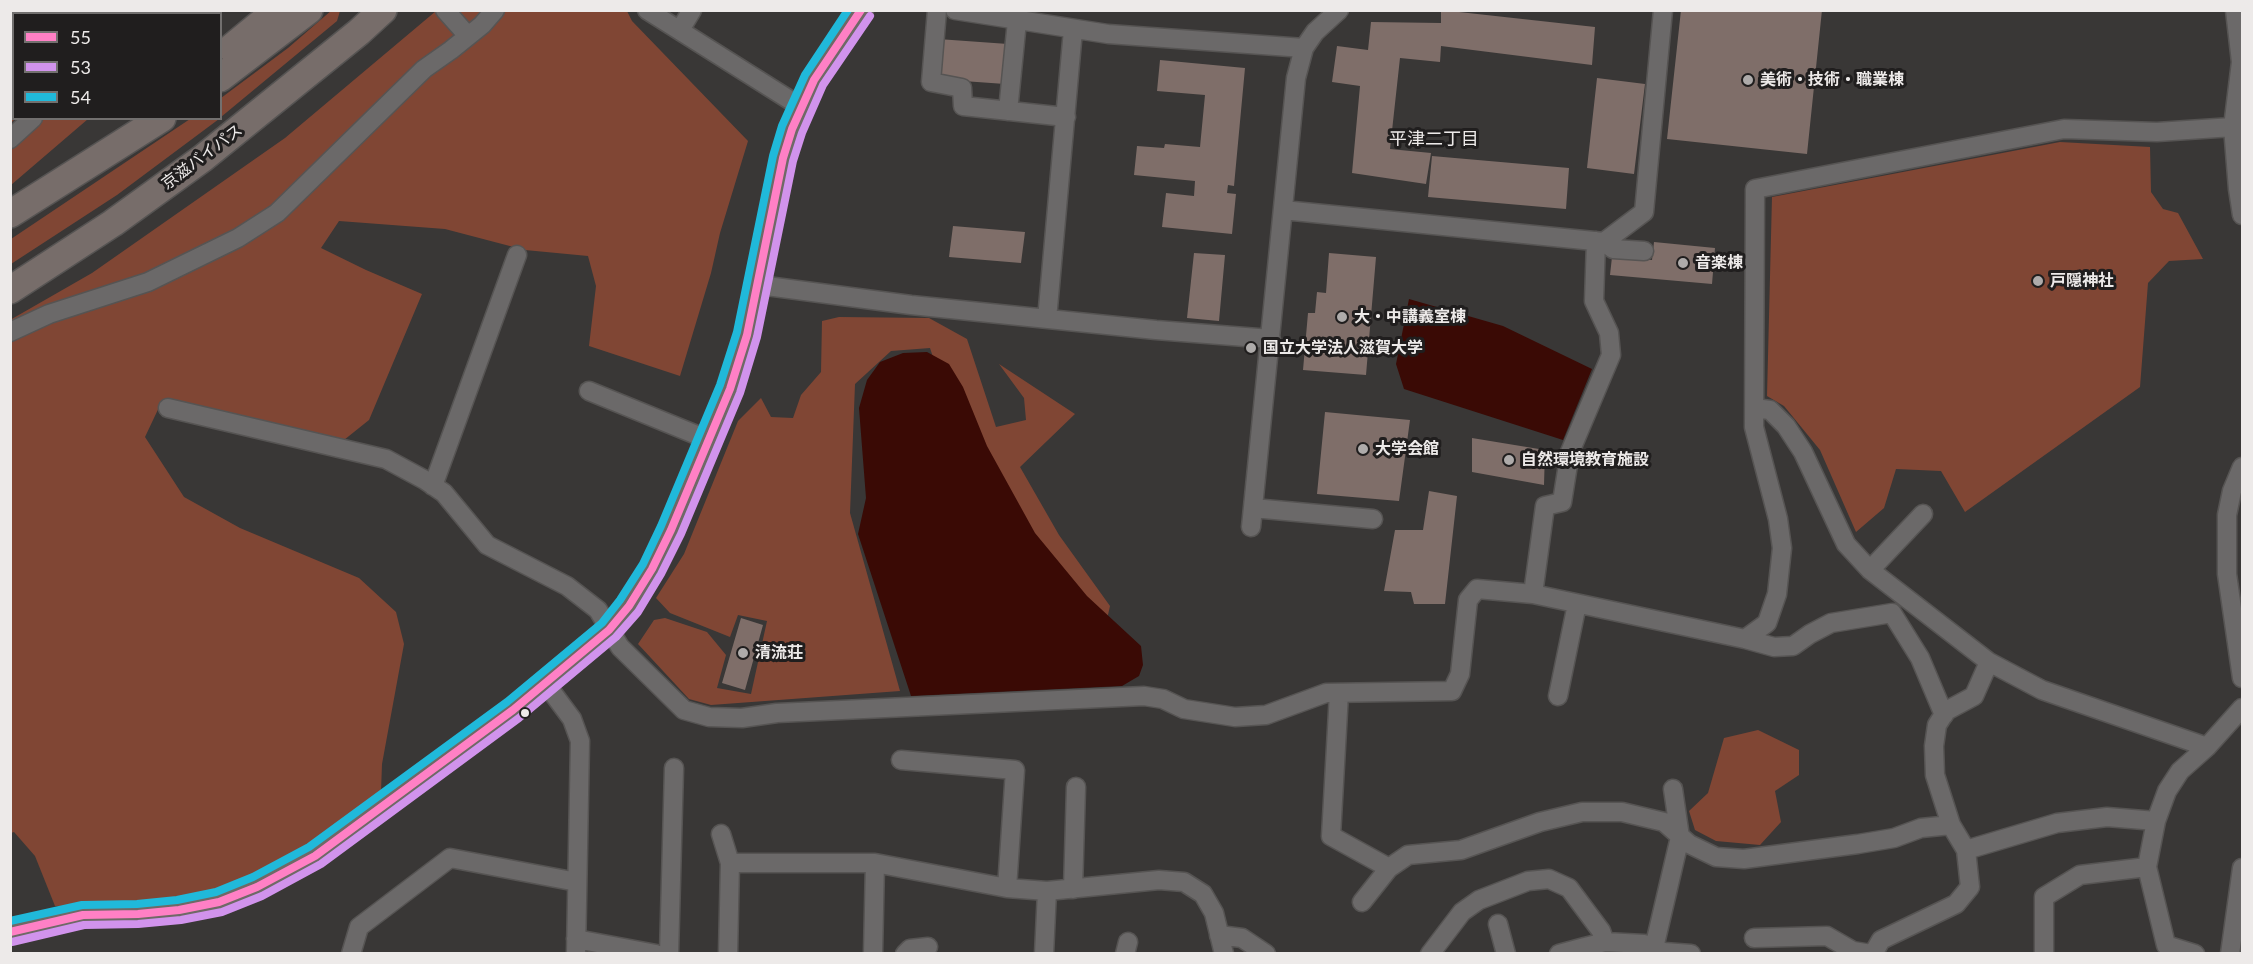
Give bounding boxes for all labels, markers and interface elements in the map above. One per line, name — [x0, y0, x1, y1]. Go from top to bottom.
legend — [12, 12, 222, 120]
text: 55 — [70, 26, 91, 48]
text: 53 — [70, 56, 91, 78]
place label: 美術・技術・職業棟 — [1760, 70, 1904, 90]
marker: 美術・技術・職業棟 — [1741, 73, 1755, 87]
text: 54 — [70, 86, 91, 108]
street label: 京滋バイパス — [158, 120, 246, 194]
district label: 平津二丁目 — [1389, 128, 1479, 150]
place label: 音楽棟 — [1695, 253, 1743, 273]
marker: 音楽棟 — [1676, 256, 1690, 270]
place label: 戸隠神社 — [2050, 271, 2114, 291]
marker: 戸隠神社 — [2031, 274, 2045, 288]
place label: 大・中講義室棟 — [1354, 307, 1466, 327]
marker: 大・中講義室棟 — [1335, 310, 1349, 324]
place label: 国立大学法人滋賀大学 — [1263, 338, 1423, 358]
marker: 国立大学法人滋賀大学 — [1244, 341, 1258, 355]
place label: 大学会館 — [1375, 439, 1439, 459]
marker: 大学会館 — [1356, 442, 1370, 456]
place label: 自然環境教育施設 — [1521, 450, 1649, 470]
marker: 自然環境教育施設 — [1502, 453, 1516, 467]
place label: 清流荘 — [755, 643, 803, 663]
marker: 清流荘 — [736, 646, 750, 660]
unlabelled marker — [519, 707, 531, 719]

